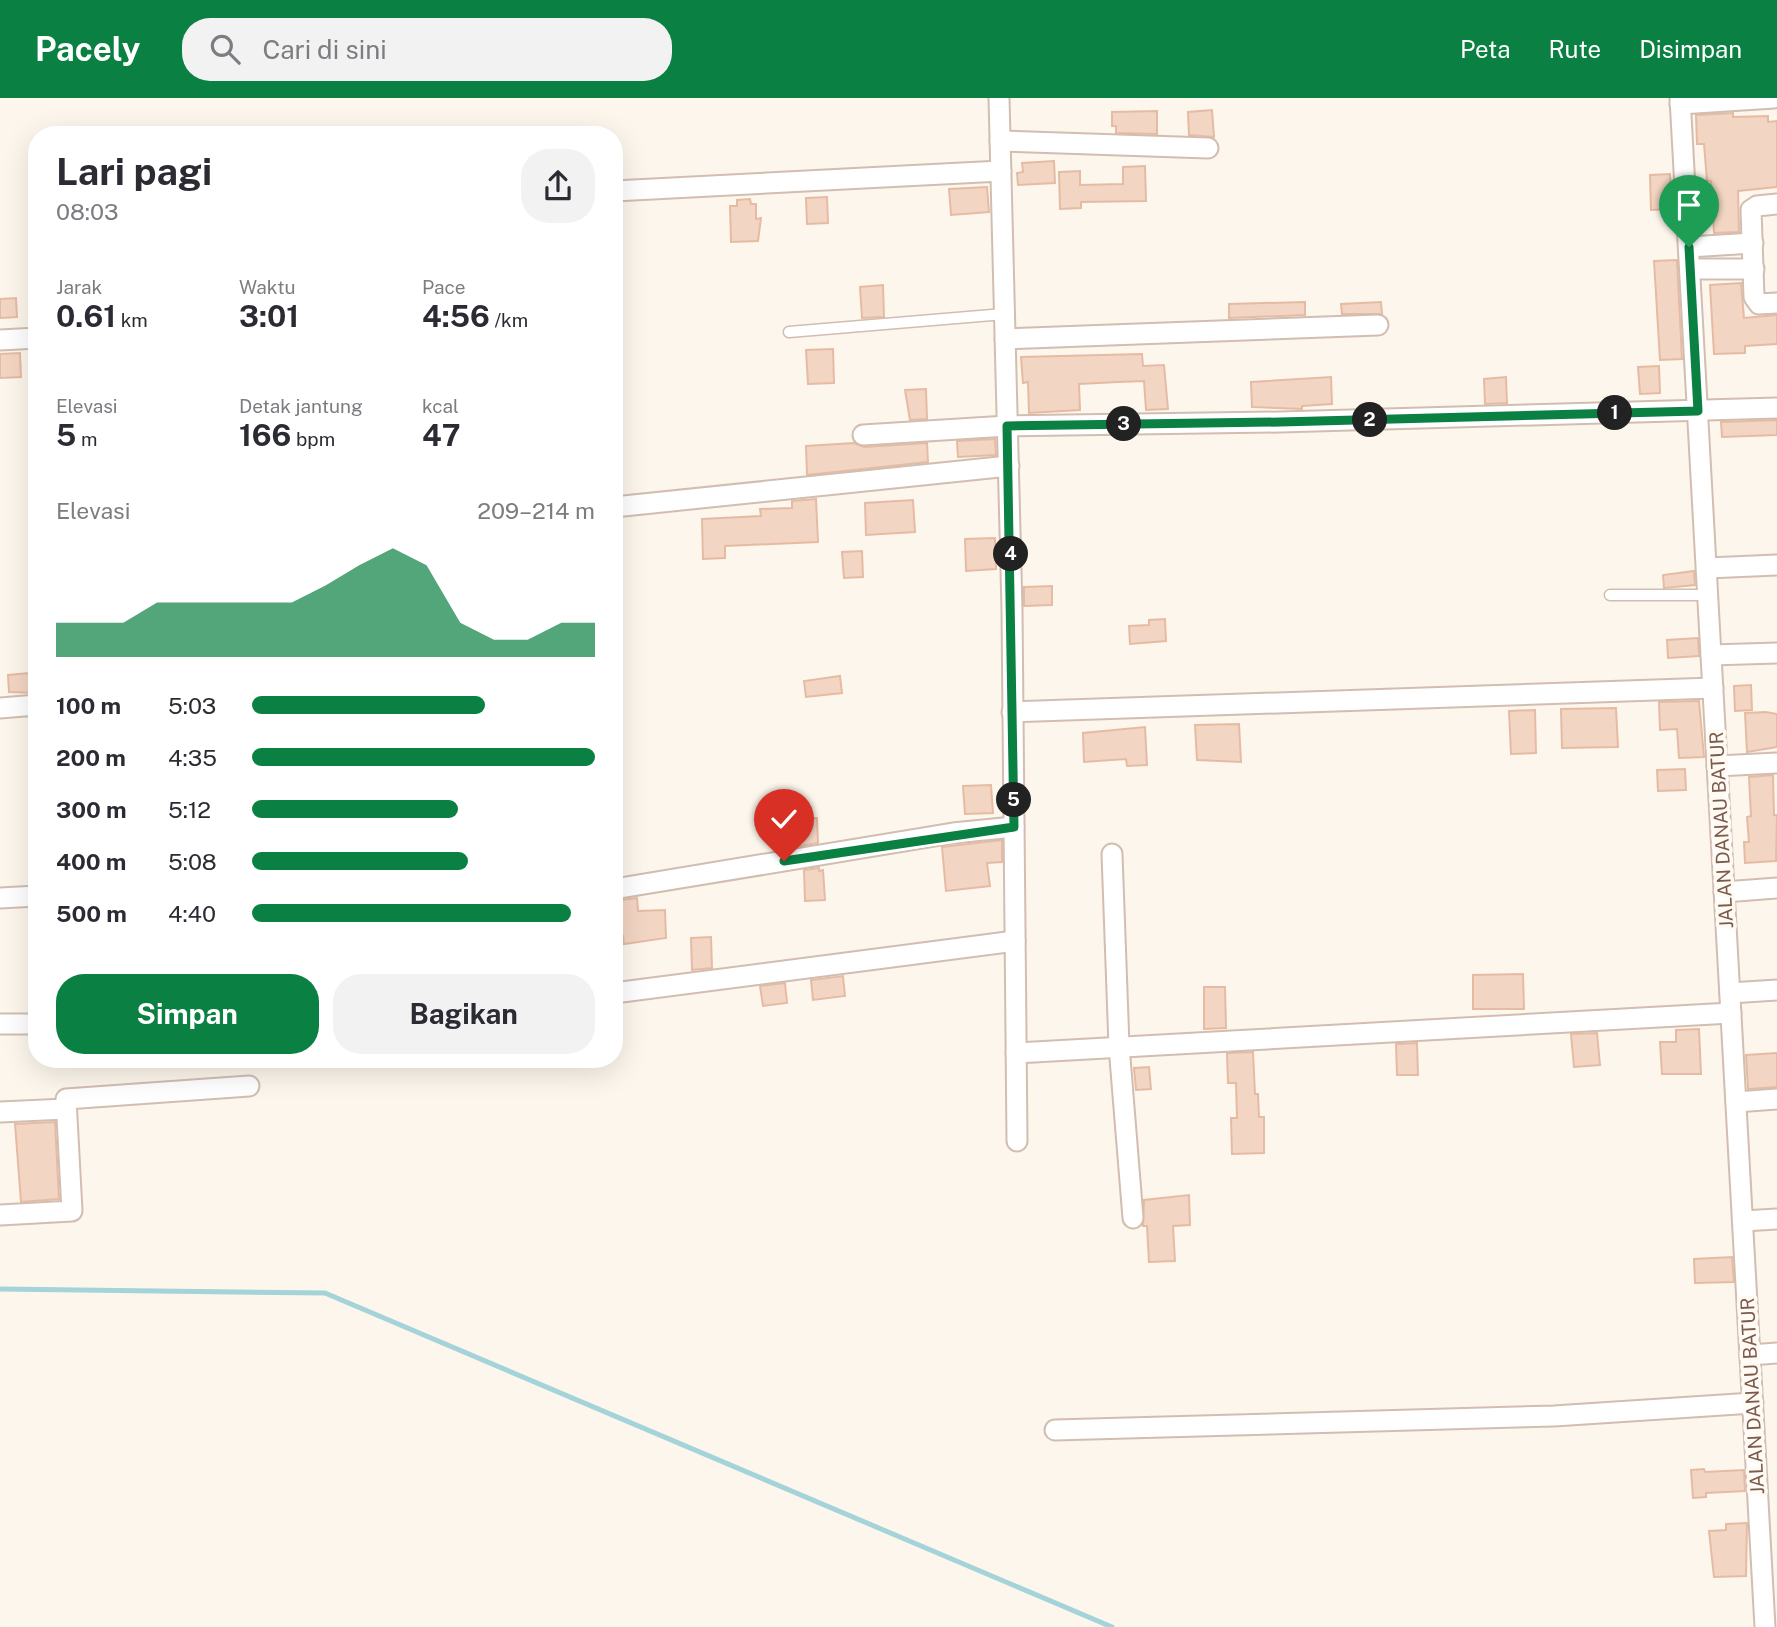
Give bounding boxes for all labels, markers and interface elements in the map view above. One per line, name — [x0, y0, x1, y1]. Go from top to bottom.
search box — [182, 18, 672, 81]
text: Pacely — [35, 30, 140, 68]
icon: search — [206, 30, 244, 68]
text: Cari di sini — [262, 34, 387, 65]
text: Peta — [1460, 35, 1511, 63]
text: Rute — [1549, 35, 1601, 63]
text: Disimpan — [1639, 35, 1742, 63]
text: Lari pagi — [56, 149, 212, 194]
button: share — [521, 149, 595, 223]
pin — [1659, 175, 1719, 247]
icon: arrive — [1670, 186, 1708, 224]
text: 08:03 — [56, 198, 118, 225]
text: Jarak — [56, 276, 102, 298]
text: Waktu — [239, 276, 296, 298]
text: Pace — [422, 276, 465, 298]
text: 0.61 — [56, 298, 116, 334]
text: 3:01 — [239, 298, 299, 334]
text: 4:56 — [422, 298, 490, 334]
text: km — [116, 309, 148, 331]
text: /km — [490, 309, 528, 331]
text: Elevasi — [56, 395, 117, 417]
text: Detak jantung — [239, 395, 363, 417]
text: kcal — [422, 395, 459, 417]
pin: 1 — [1598, 396, 1632, 430]
text: 1 — [1610, 401, 1619, 423]
pin: 2 — [1352, 402, 1388, 438]
pin: 3 — [1106, 406, 1142, 442]
text: 2 — [1363, 408, 1376, 430]
text: 3 — [1117, 412, 1130, 434]
text: 5 — [56, 417, 76, 453]
text: 166 — [239, 417, 291, 453]
text: 47 — [422, 417, 460, 453]
text: m — [76, 428, 97, 450]
text: bpm — [291, 428, 335, 450]
text: Elevasi — [56, 497, 130, 524]
text: 209–214 m — [477, 497, 595, 524]
pin: 4 — [993, 536, 1028, 572]
text: 4 — [1004, 542, 1017, 564]
text: 100 m — [56, 692, 121, 719]
text: 5:03 — [168, 692, 216, 719]
street label: JALAN DANAU BATUR — [1705, 731, 1737, 929]
text: 200 m — [56, 744, 126, 771]
text: 4:35 — [168, 744, 217, 771]
pin: 5 — [996, 782, 1032, 818]
text: 5 — [1007, 788, 1020, 810]
pin — [754, 789, 814, 861]
text: 300 m — [56, 796, 127, 823]
text: 5:12 — [168, 796, 211, 823]
icon: check — [765, 800, 803, 838]
text: 400 m — [56, 848, 126, 875]
text: 5:08 — [168, 848, 217, 875]
text: 500 m — [56, 900, 127, 927]
text: 4:40 — [168, 900, 216, 927]
button: Simpan — [56, 974, 319, 1054]
button: Bagikan — [333, 974, 595, 1054]
street label: JALAN DANAU BATUR — [1736, 1297, 1768, 1495]

